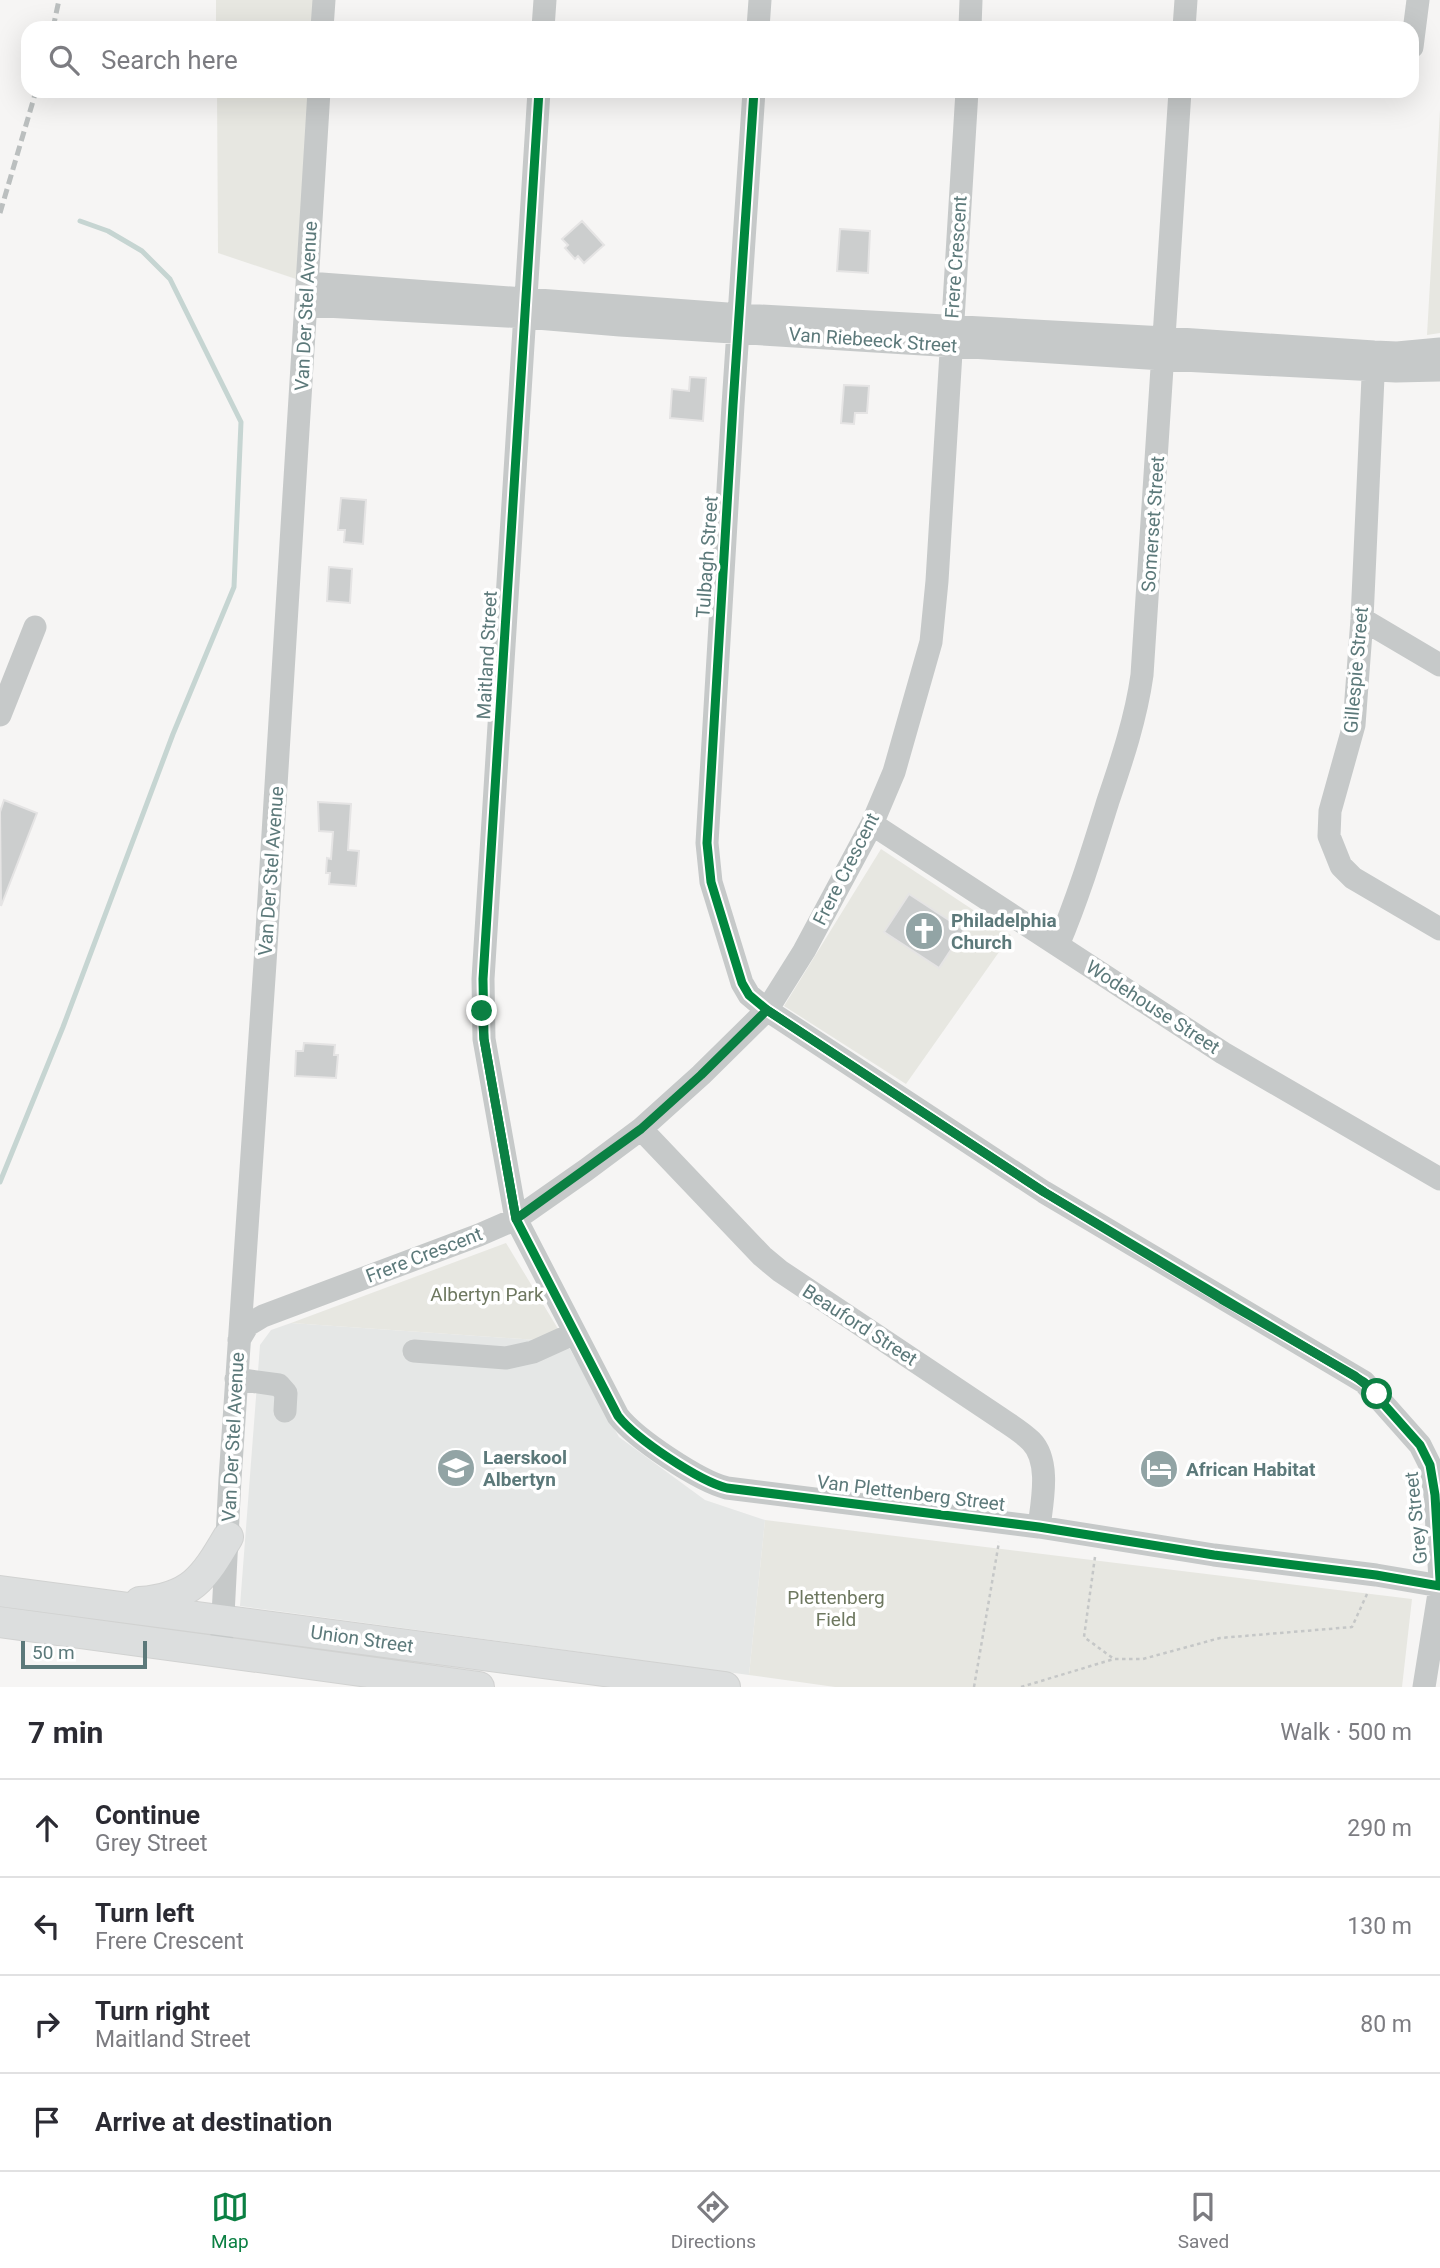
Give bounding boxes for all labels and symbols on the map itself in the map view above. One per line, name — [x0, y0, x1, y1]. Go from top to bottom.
street label: Frere Crescent — [940, 195, 972, 319]
street label: Van Der Stel Avenue — [290, 221, 322, 391]
street label: Van Riebeeck Street — [788, 323, 958, 357]
street label: Somerset Street — [1137, 455, 1169, 593]
street label: Tulbagh Street — [691, 495, 723, 619]
street label: Maitland Street — [472, 590, 502, 720]
street label: Gillespie Street — [1339, 606, 1373, 734]
street label: Van Der Stel Avenue — [254, 785, 288, 957]
street label: Frere Crescent — [808, 809, 884, 929]
place label: Philadelphia Church — [951, 909, 1057, 954]
church icon: Philadelphia Church — [903, 910, 945, 952]
street label: Wodehouse Street — [1082, 955, 1224, 1059]
route end — [466, 995, 497, 1026]
street label: Frere Crescent — [363, 1222, 485, 1288]
street label: Beauford Street — [798, 1279, 922, 1371]
park label: Albertyn Park — [430, 1283, 544, 1306]
street label: Van Der Stel Avenue — [217, 1352, 249, 1522]
route start — [1361, 1378, 1392, 1409]
place label: Laerskool Albertyn — [483, 1446, 567, 1491]
school or university icon: Laerskool Albertyn — [435, 1447, 477, 1489]
hotel icon: African Habitat — [1138, 1448, 1180, 1490]
place label: African Habitat — [1186, 1458, 1316, 1481]
street label: Van Plettenberg Street — [816, 1470, 1006, 1516]
street label: Grey Street — [1400, 1471, 1432, 1565]
park label: Plettenberg Field — [787, 1586, 885, 1631]
street label: Union Street — [309, 1620, 415, 1658]
scale bar — [21, 1638, 147, 1670]

